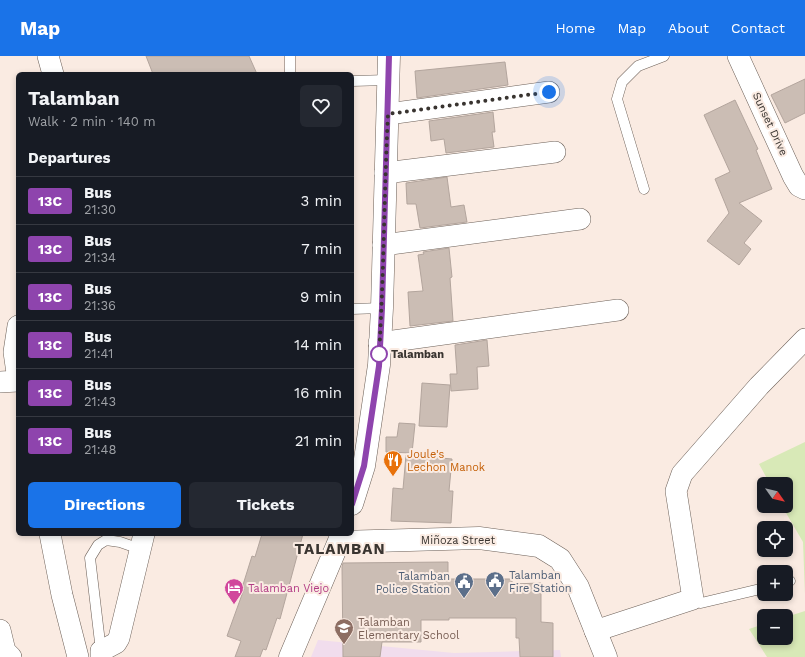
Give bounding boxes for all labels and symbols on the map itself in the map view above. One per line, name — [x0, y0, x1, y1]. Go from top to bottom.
your location — [539, 82, 559, 102]
street label: Sunset Drive — [750, 90, 790, 158]
marker: Talamban — [370, 345, 388, 363]
place label: Talamban — [391, 348, 444, 361]
place label: Joule's Lechon Manok — [407, 448, 485, 474]
restaurant icon: Joule's Lechon Manok — [382, 449, 404, 477]
north arrow — [757, 477, 793, 513]
street label: Miñoza Street — [421, 534, 496, 547]
district label: TALAMBAN — [294, 540, 386, 558]
place label: Talamban Fire Station — [509, 569, 572, 595]
place label: Talamban Police Station — [376, 570, 450, 596]
public building icon: Talamban Fire Station — [484, 570, 506, 598]
public building icon: Talamban Police Station — [453, 571, 475, 599]
hotel icon: Talamban Viejo — [223, 577, 245, 605]
place label: Talamban Viejo — [248, 582, 329, 595]
place label: Talamban Elementary School — [358, 616, 460, 642]
school or university icon: Talamban Elementary School — [333, 617, 355, 645]

